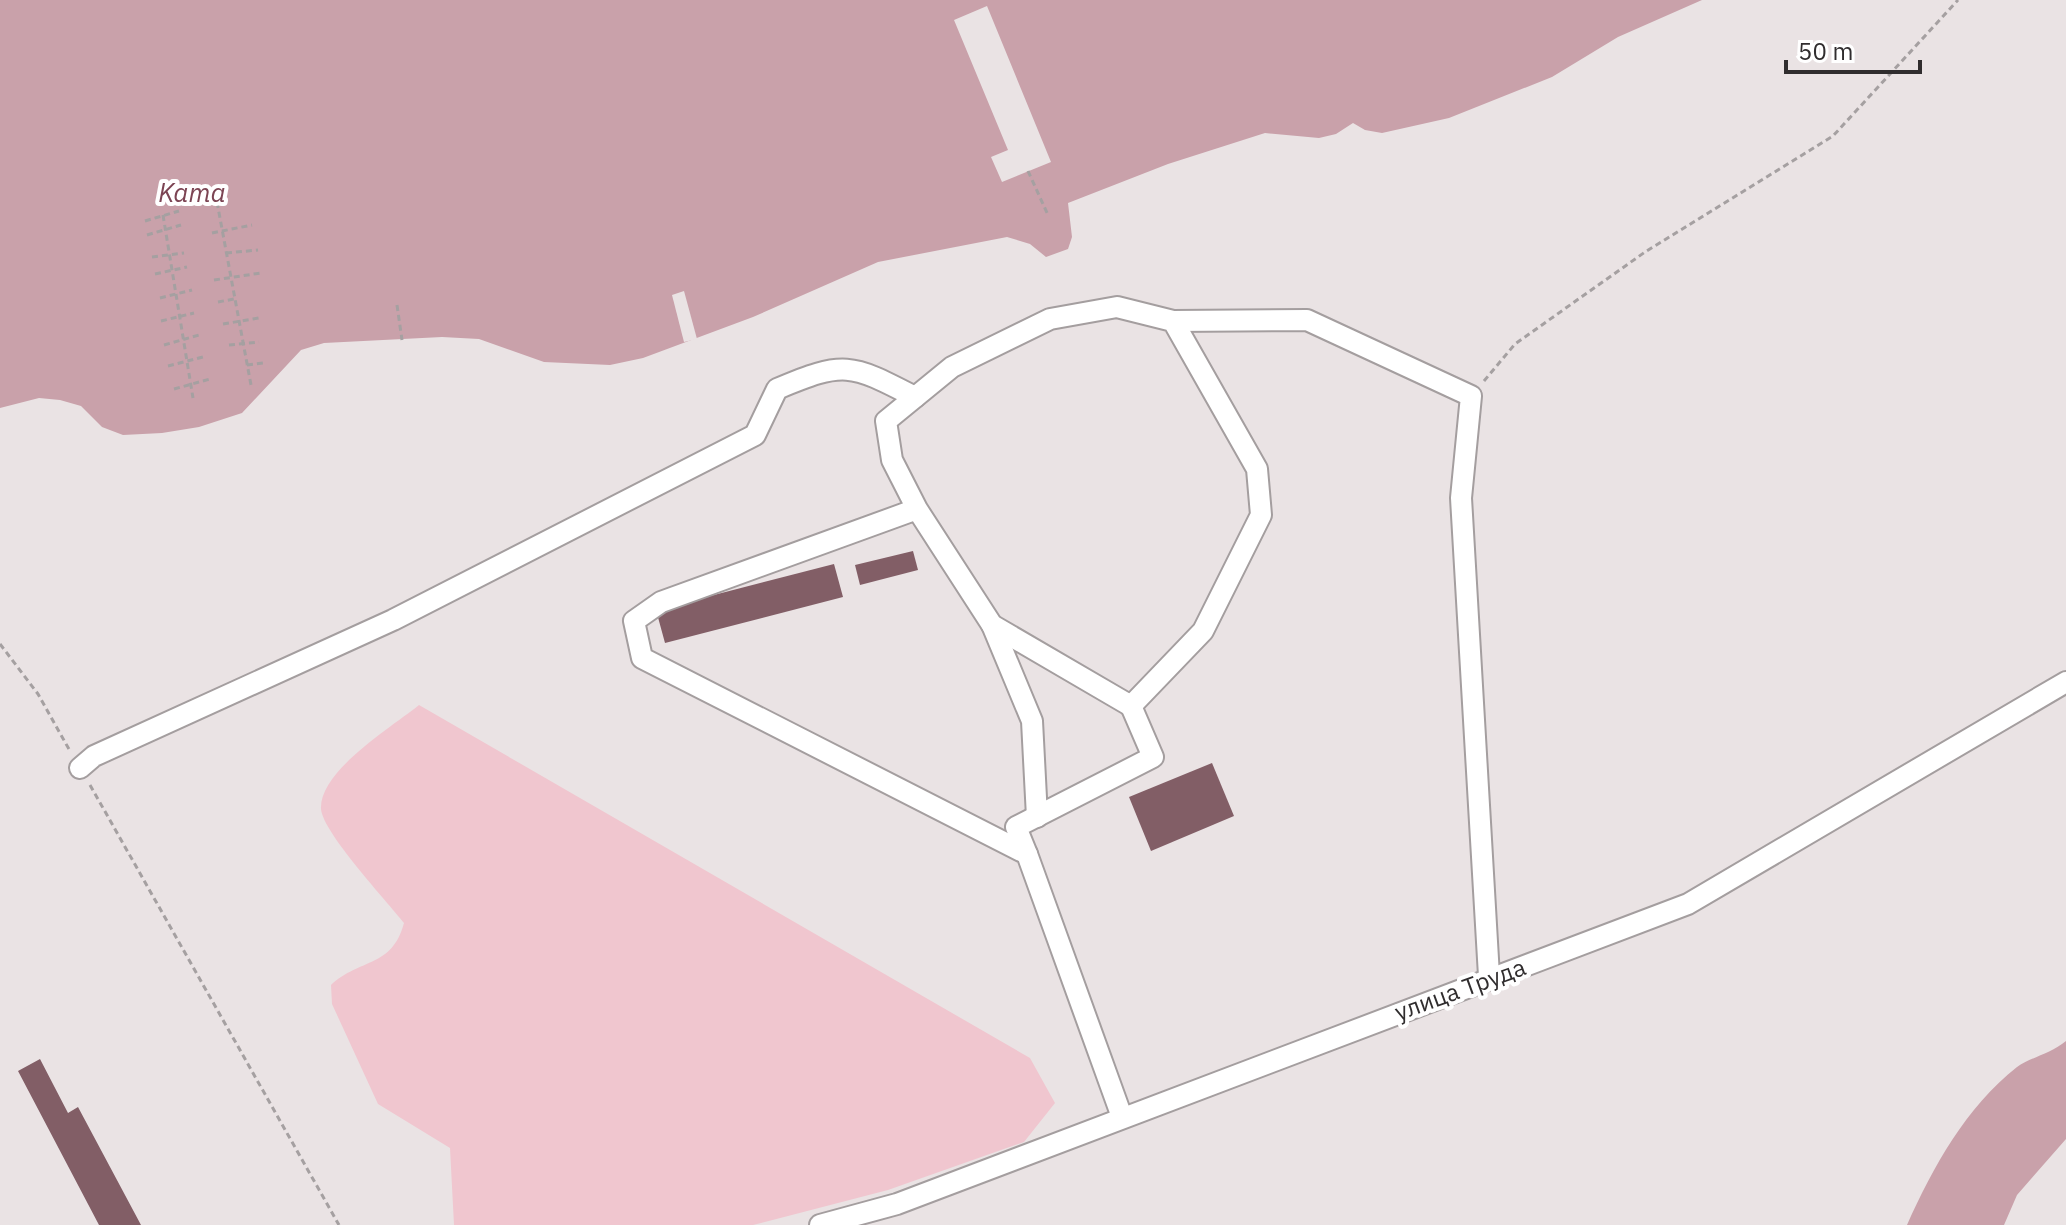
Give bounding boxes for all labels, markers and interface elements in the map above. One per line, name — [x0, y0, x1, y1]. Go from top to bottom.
scale bar — [1786, 24, 1920, 74]
text: 50 m — [1798, 35, 1853, 67]
water label: Kama — [158, 175, 226, 209]
street label: улица Труда — [1390, 950, 1530, 1028]

